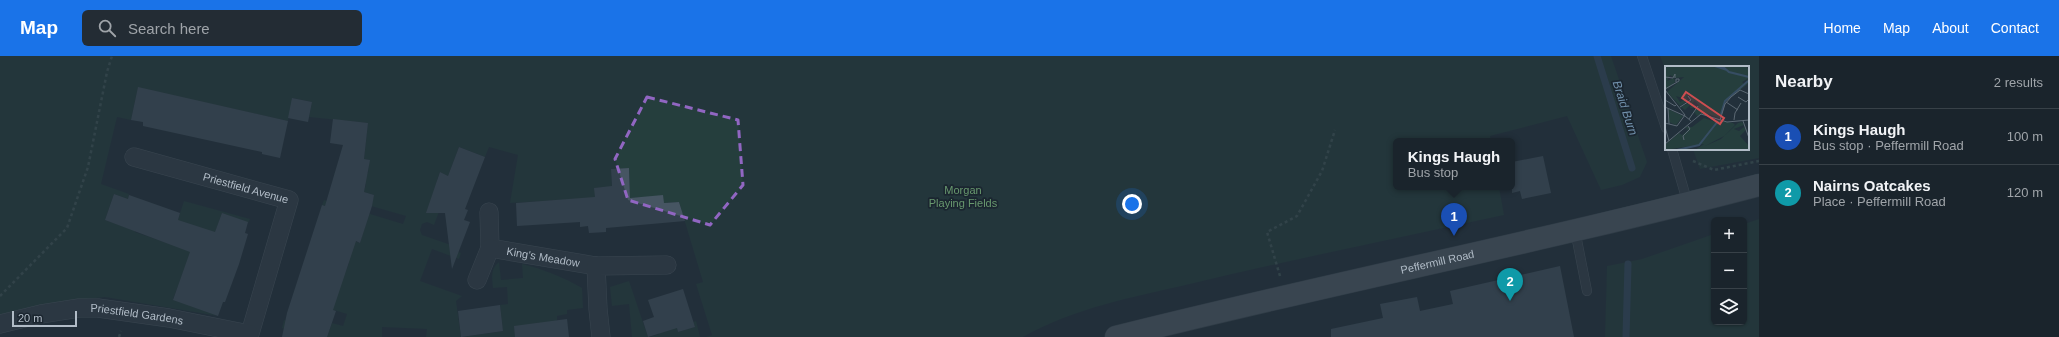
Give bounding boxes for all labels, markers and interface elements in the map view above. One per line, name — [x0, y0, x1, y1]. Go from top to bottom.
search box — [82, 10, 362, 46]
text: Map — [20, 17, 58, 38]
icon: search — [96, 17, 118, 39]
text: Search here — [128, 20, 210, 37]
text: Home — [1824, 20, 1861, 36]
text: Map — [1883, 20, 1910, 36]
text: About — [1932, 20, 1969, 36]
text: Contact — [1991, 20, 2039, 36]
inset map — [1665, 66, 1749, 150]
text: Nearby — [1775, 72, 1833, 91]
text: 2 results — [1994, 75, 2043, 90]
water label: Braid Burn — [1610, 79, 1641, 137]
text: Kings Haugh — [1813, 121, 1906, 138]
text: 1 — [1784, 129, 1792, 144]
text: 100 m — [2007, 129, 2043, 144]
popup — [1393, 138, 1515, 190]
text: Bus stop · Peffermill Road — [1813, 138, 1964, 153]
text: Kings Haugh — [1408, 148, 1500, 165]
text: Bus stop — [1408, 165, 1458, 180]
street label: Priestfield Avenue — [202, 170, 290, 206]
text: Nairns Oatcakes — [1813, 177, 1931, 194]
park label: Morgan Playing Fields — [929, 184, 998, 209]
text: 2 — [1784, 185, 1792, 200]
text: 120 m — [2007, 185, 2043, 200]
your location — [1122, 194, 1142, 214]
text: Place · Peffermill Road — [1813, 194, 1946, 209]
pin: 1 — [1441, 203, 1467, 236]
map controls — [1711, 217, 1747, 325]
button: + — [1711, 217, 1747, 253]
street label: King's Meadow — [506, 245, 581, 269]
street label: Peffermill Road — [1399, 248, 1475, 276]
button: − — [1711, 253, 1747, 289]
pin: 2 — [1497, 268, 1523, 301]
button: layers — [1711, 289, 1747, 325]
street label: Priestfield Gardens — [90, 302, 185, 327]
scale bar — [12, 309, 77, 328]
text: 20 m — [18, 312, 42, 324]

